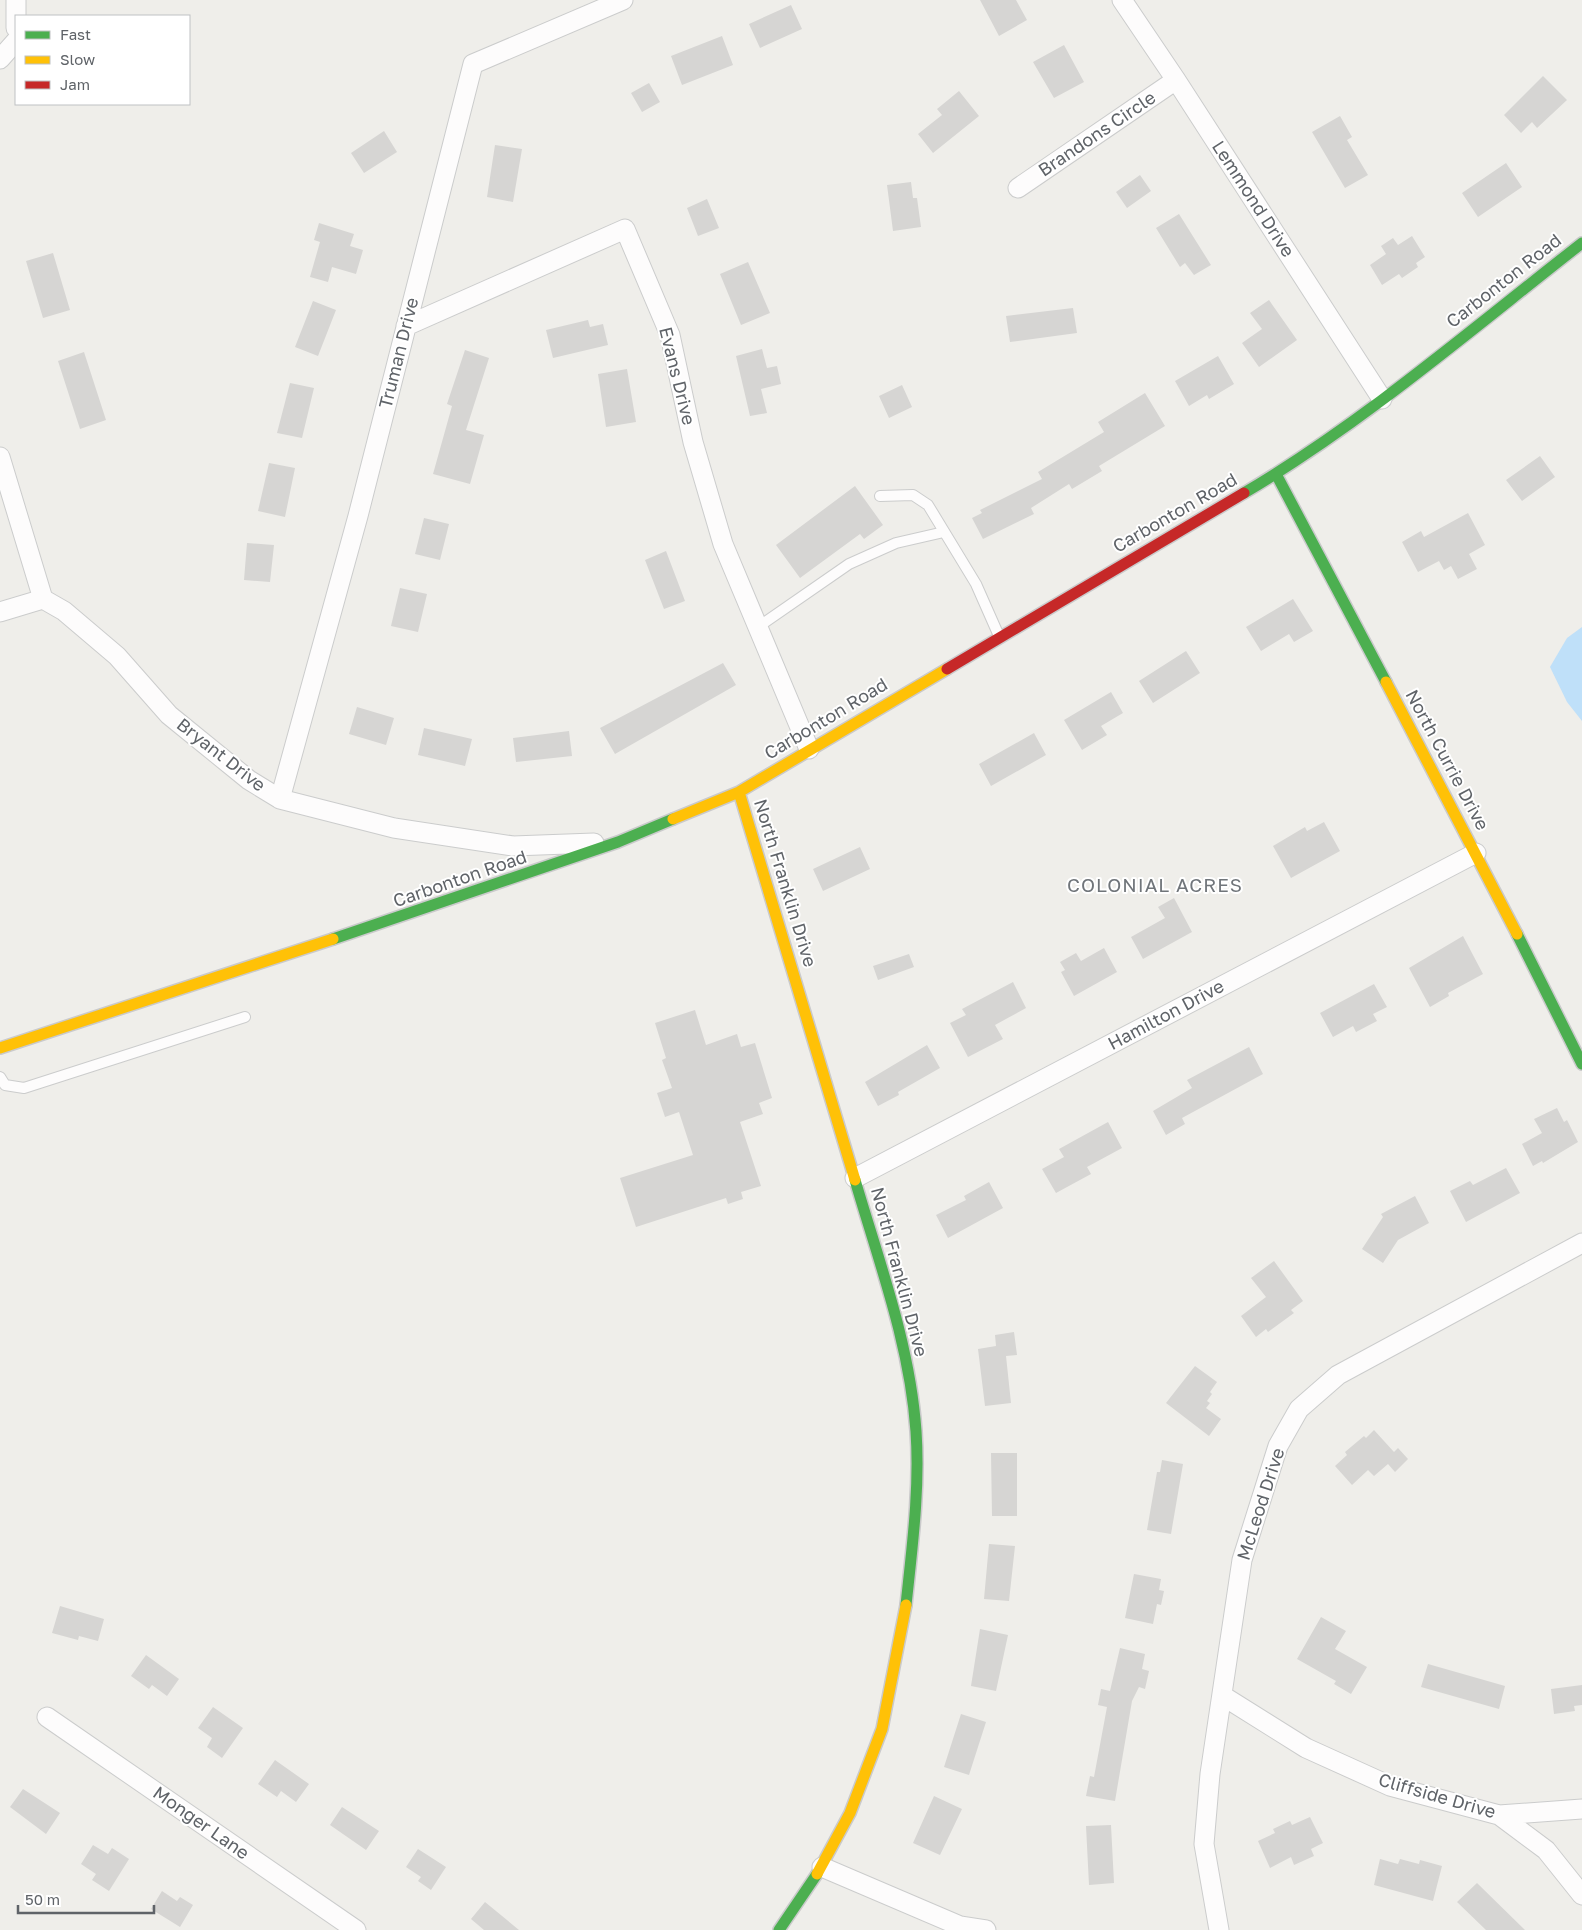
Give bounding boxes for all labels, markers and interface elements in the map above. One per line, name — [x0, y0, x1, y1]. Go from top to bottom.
legend — [15, 15, 190, 105]
text: Fast — [60, 25, 91, 43]
text: Slow — [60, 50, 95, 68]
text: Jam — [60, 75, 90, 93]
street label: Brandons Circle — [1034, 86, 1159, 181]
street label: Lemmond Drive — [1208, 136, 1300, 261]
street label: Carbonton Road — [1442, 228, 1565, 332]
street label: Truman Drive — [374, 295, 422, 411]
street label: Evans Drive — [655, 324, 701, 427]
street label: Carbonton Road — [1108, 468, 1241, 557]
street label: Carbonton Road — [760, 673, 891, 764]
street label: North Currie Drive — [1402, 685, 1494, 834]
street label: Bryant Drive — [173, 713, 270, 796]
street label: North Franklin Drive — [750, 796, 822, 969]
street label: Carbonton Road — [390, 845, 529, 911]
district label: COLONIAL ACRES — [1067, 873, 1243, 896]
street label: Hamilton Drive — [1104, 974, 1227, 1054]
street label: North Franklin Drive — [867, 1185, 933, 1359]
street label: McLeod Drive — [1232, 1445, 1289, 1563]
street label: Cliffside Drive — [1376, 1768, 1499, 1822]
street label: Monger Lane — [149, 1781, 254, 1863]
scale bar — [18, 1882, 154, 1914]
text: 50 m — [25, 1890, 60, 1908]

